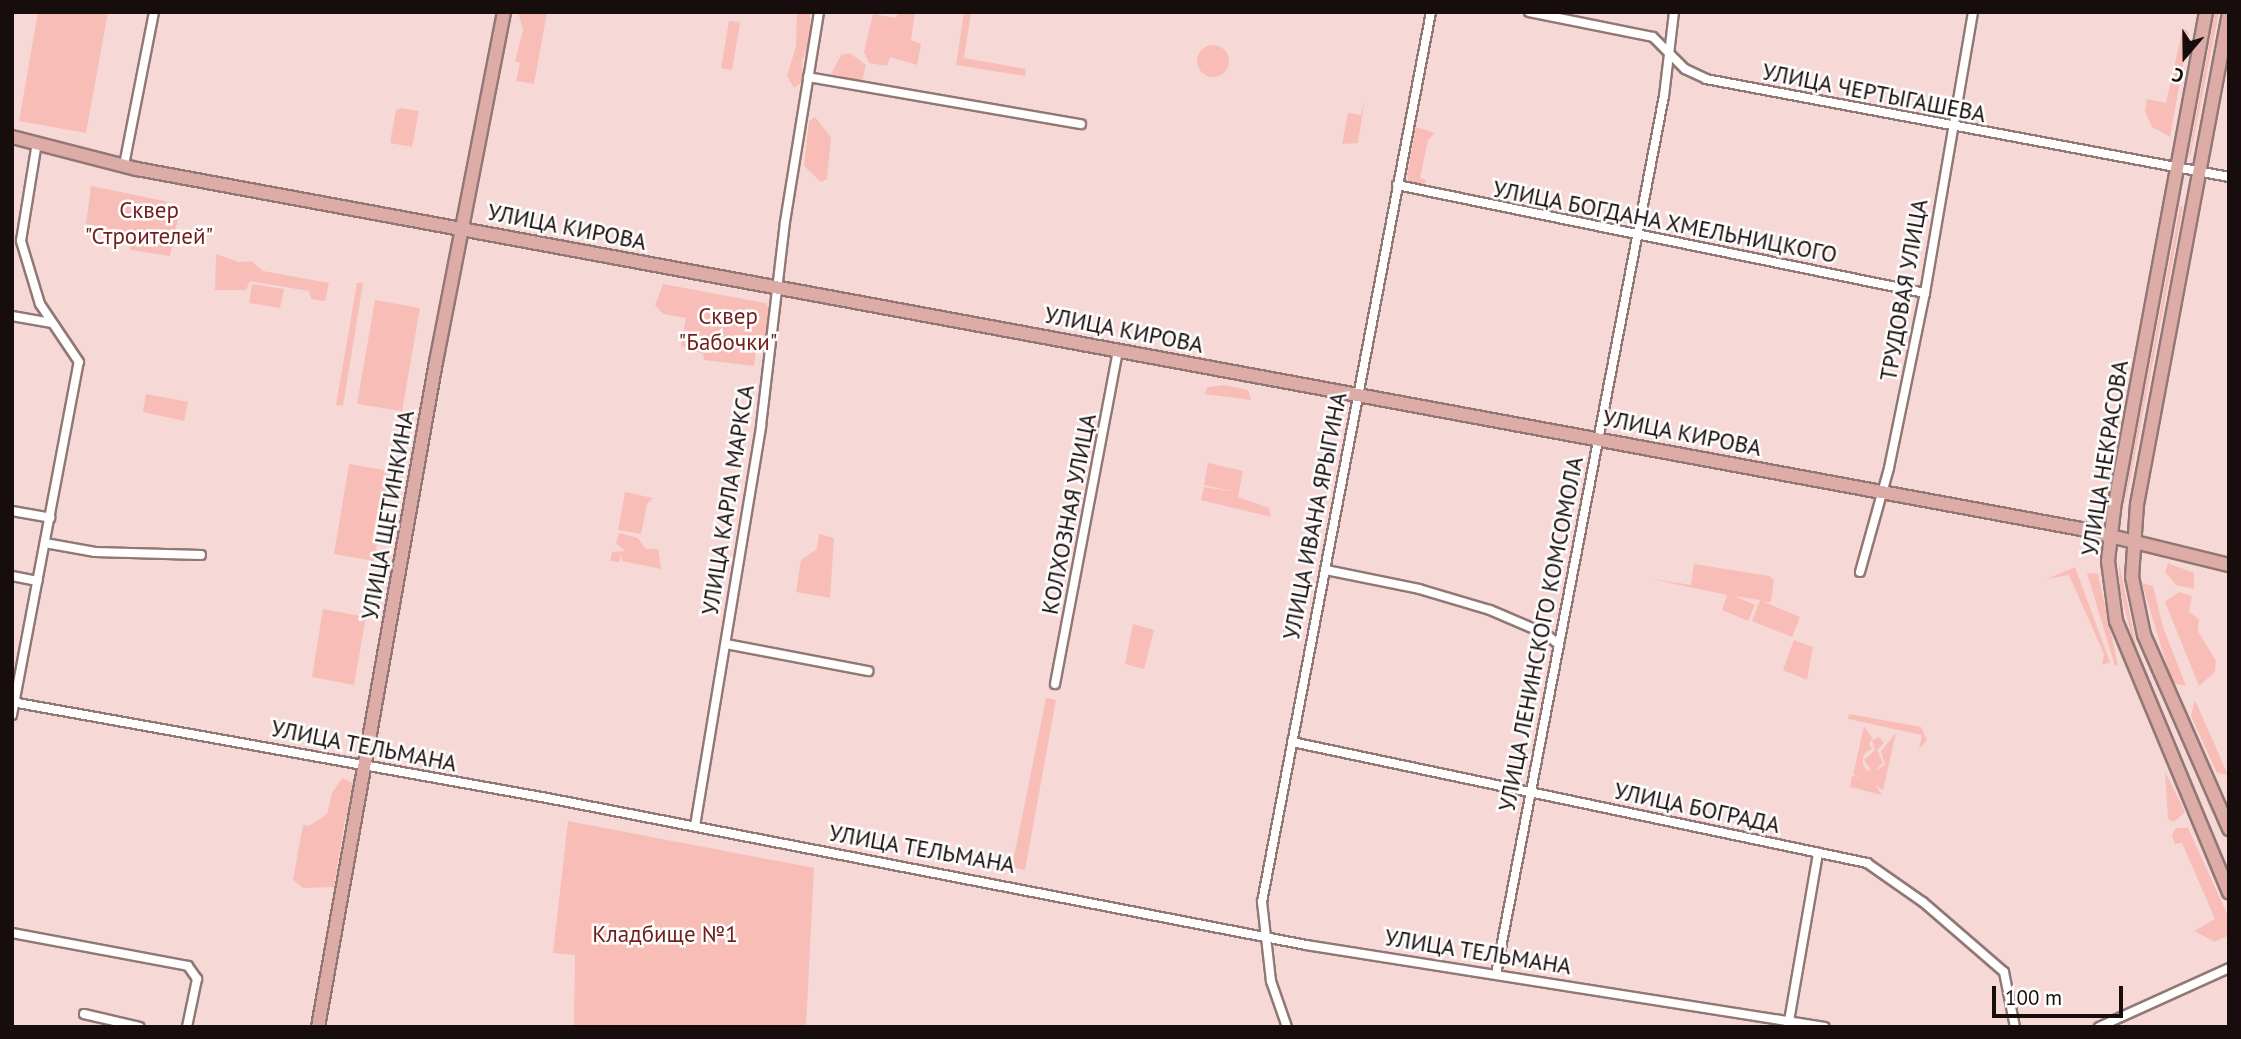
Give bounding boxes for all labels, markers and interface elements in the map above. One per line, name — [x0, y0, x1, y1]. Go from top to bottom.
north arrow — [2150, 21, 2220, 91]
street label: УЛИЦА ЧЕРТЫГАШЕВА — [1759, 58, 1989, 128]
text: С — [2169, 63, 2187, 89]
street label: УЛИЦА БОГДАНА ХМЕЛЬНИЦКОГО — [1489, 175, 1841, 269]
park label: Сквер "Строителей" — [85, 196, 213, 250]
street label: ТРУДОВАЯ УЛИЦА — [1874, 197, 1934, 383]
street label: УЛИЦА КИРОВА — [485, 198, 649, 256]
street label: УЛИЦА КИРОВА — [1042, 301, 1206, 359]
park label: Сквер "Бабочки" — [679, 302, 777, 356]
street label: УЛИЦА НЕКРАСОВА — [2076, 358, 2134, 558]
street label: УЛИЦА КАРЛА МАРКСА — [696, 382, 760, 618]
street label: УЛИЦА ИВАНА ЯРЫГИНА — [1277, 389, 1353, 643]
street label: УЛИЦА КИРОВА — [1600, 404, 1764, 462]
street label: УЛИЦА ЩЕТИНКИНА — [356, 408, 420, 622]
street label: КОЛХОЗНАЯ УЛИЦА — [1036, 411, 1102, 617]
street label: УЛИЦА ЛЕНИНСКОГО КОМСОМОЛА — [1493, 454, 1589, 814]
street label: УЛИЦА ТЕЛЬМАНА — [268, 714, 460, 778]
street label: УЛИЦА БОГРАДА — [1611, 777, 1783, 839]
street label: УЛИЦА ТЕЛЬМАНА — [826, 819, 1018, 879]
park label: Кладбище №1 — [592, 920, 738, 948]
street label: УЛИЦА ТЕЛЬМАНА — [1382, 923, 1574, 981]
scale bar — [1996, 972, 2127, 1016]
text: 100 m — [2005, 984, 2062, 1011]

